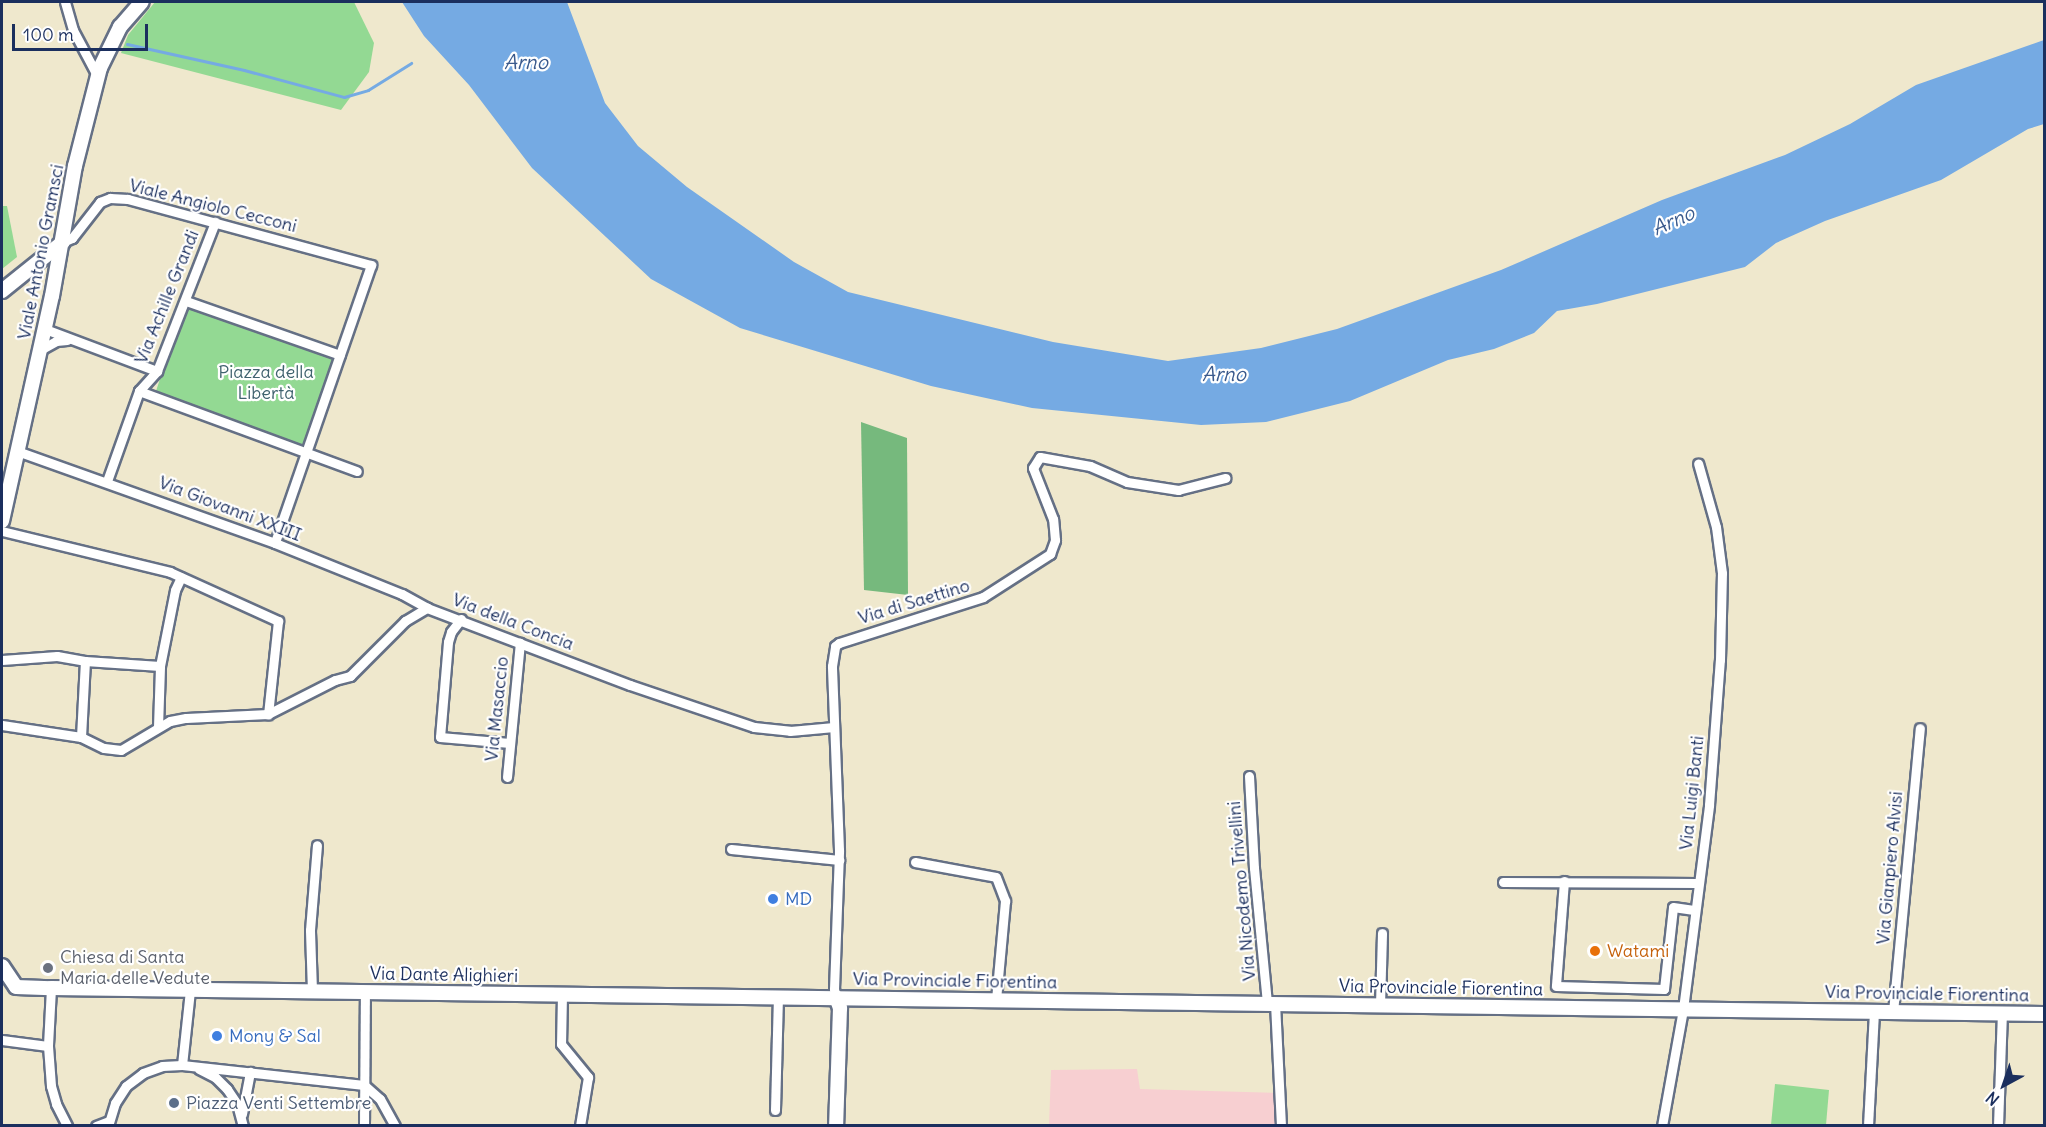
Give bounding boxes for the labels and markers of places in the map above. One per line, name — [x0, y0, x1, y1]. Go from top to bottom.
place label: MD — [785, 888, 812, 910]
marker: MD — [766, 892, 780, 906]
place label: Watami — [1607, 940, 1669, 962]
marker: Watami — [1588, 944, 1602, 958]
place label: Chiesa di Santa Maria delle Vedute — [60, 947, 210, 990]
marker: Chiesa di Santa Maria delle Vedute — [41, 961, 55, 975]
place label: Mony & Sal — [229, 1025, 321, 1047]
marker: Mony & Sal — [210, 1029, 224, 1043]
place label: Piazza Venti Settembre — [186, 1092, 371, 1114]
marker: Piazza Venti Settembre — [167, 1096, 181, 1110]

